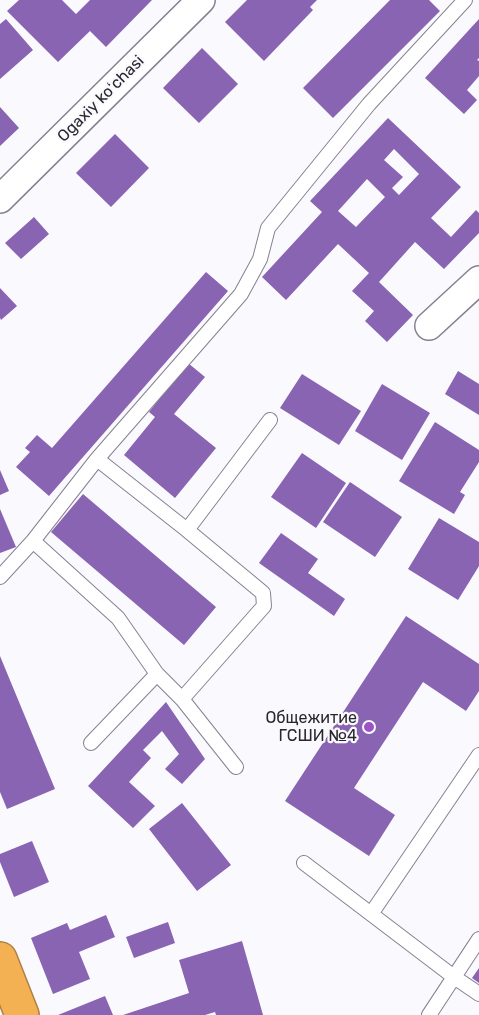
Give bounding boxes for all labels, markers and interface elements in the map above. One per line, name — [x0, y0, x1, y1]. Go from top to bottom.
street label: Ogaxiy koʻchasi — [54, 52, 148, 146]
place label: Общежитие ГСШИ №4 — [265, 708, 357, 746]
marker: Общежитие ГСШИ №4 — [362, 720, 376, 734]

